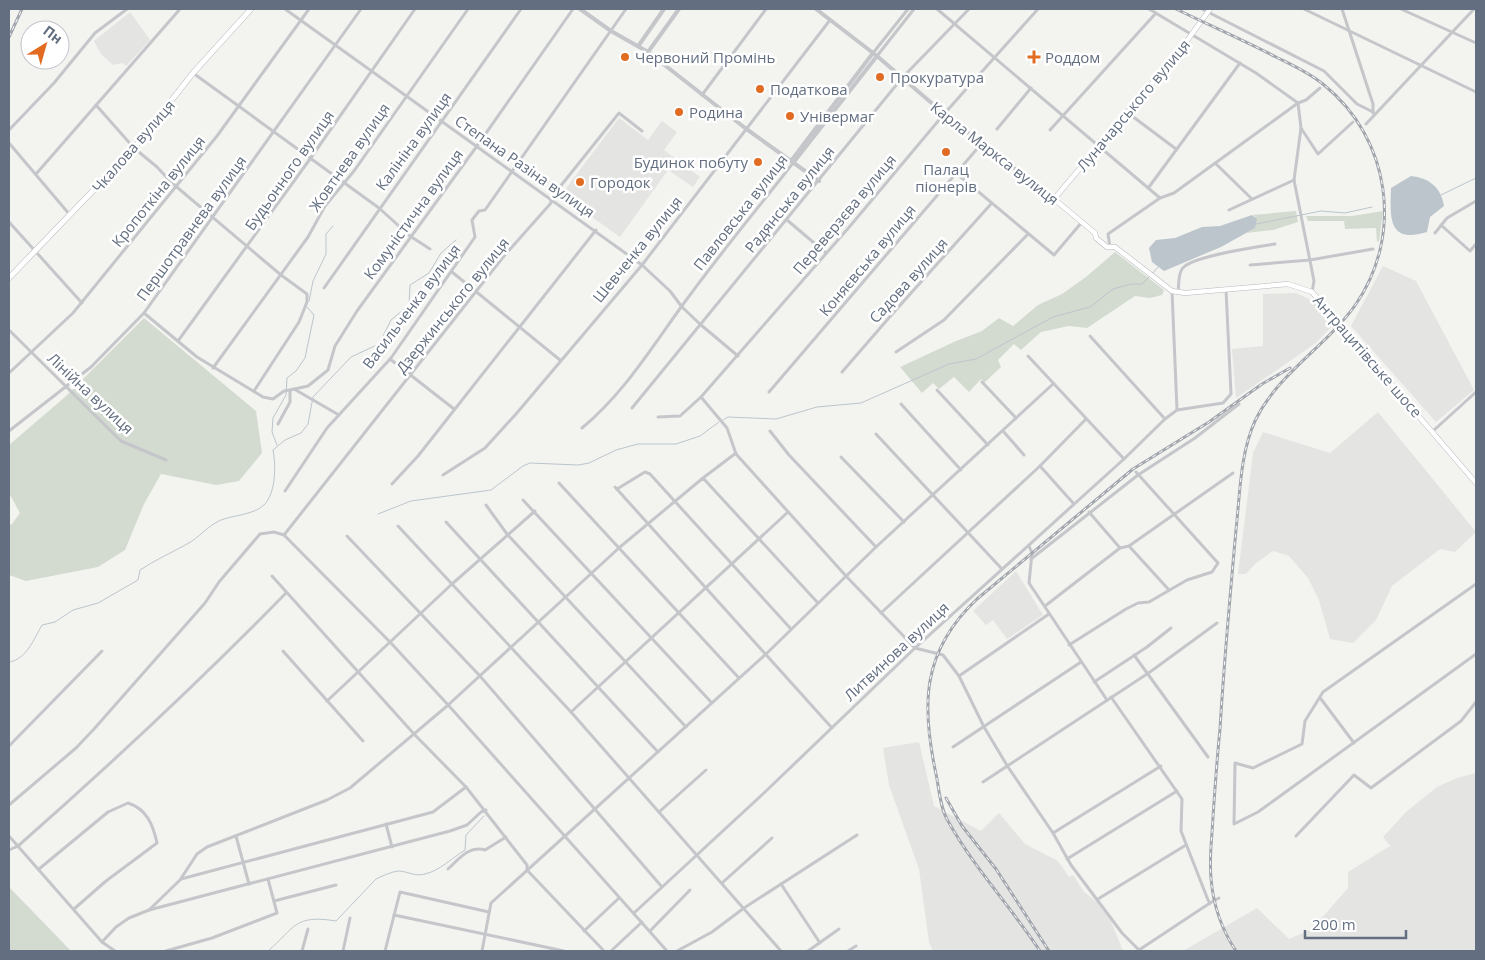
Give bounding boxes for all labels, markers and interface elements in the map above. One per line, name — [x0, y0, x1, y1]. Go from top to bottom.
north arrow — [20, 20, 70, 70]
text: Пн — [40, 21, 67, 48]
street label: Луначарського вулиця — [1072, 35, 1194, 175]
place label: Червоний Промінь — [635, 47, 775, 67]
place label: Роддом — [1045, 47, 1100, 67]
marker: Роддом — [1027, 50, 1041, 64]
marker: Червоний Промінь — [619, 51, 631, 63]
place label: Прокуратура — [890, 67, 984, 87]
marker: Прокуратура — [874, 71, 886, 83]
place label: Податкова — [770, 79, 848, 99]
marker: Податкова — [754, 83, 766, 95]
street label: Калініна вулиця — [371, 88, 455, 194]
street label: Чкалова вулиця — [87, 95, 179, 197]
street label: Карла Маркса вулиця — [927, 97, 1063, 209]
street label: Жовтнева вулиця — [304, 99, 394, 215]
place label: Родина — [689, 102, 743, 122]
street label: Будьонного вулиця — [240, 106, 338, 234]
marker: Родина — [673, 106, 685, 118]
place label: Універмаг — [800, 106, 875, 126]
street label: Степана Разіна вулиця — [451, 110, 599, 222]
marker: Універмаг — [784, 110, 796, 122]
street label: Кропоткіна вулиця — [107, 131, 209, 251]
street label: Радянська вулиця — [740, 142, 838, 256]
street label: Комуністична вулиця — [359, 145, 467, 283]
marker: Палац піонерів — [940, 146, 952, 158]
street label: Павловська вулиця — [688, 150, 792, 274]
street label: Переверзєва вулиця — [788, 150, 900, 278]
street label: Першотравнева вулиця — [132, 151, 250, 305]
place label: Будинок побуту — [634, 152, 748, 172]
marker: Будинок побуту — [752, 156, 764, 168]
place label: Палац піонерів — [915, 159, 977, 196]
place label: Городок — [590, 172, 651, 192]
marker: Городок — [574, 176, 586, 188]
street label: Шевченка вулиця — [588, 192, 686, 306]
street label: Коняєвська вулиця — [814, 200, 920, 320]
street label: Дзержинського вулиця — [391, 233, 513, 377]
street label: Садова вулиця — [864, 233, 952, 327]
street label: Васильченка вулиця — [358, 240, 464, 372]
street label: Антрацитівське шосе — [1309, 291, 1427, 421]
street label: Лінійна вулиця — [44, 348, 138, 438]
street label: Литвинова вулиця — [839, 597, 953, 705]
scale bar — [1305, 908, 1406, 940]
text: 200 m — [1312, 914, 1356, 934]

